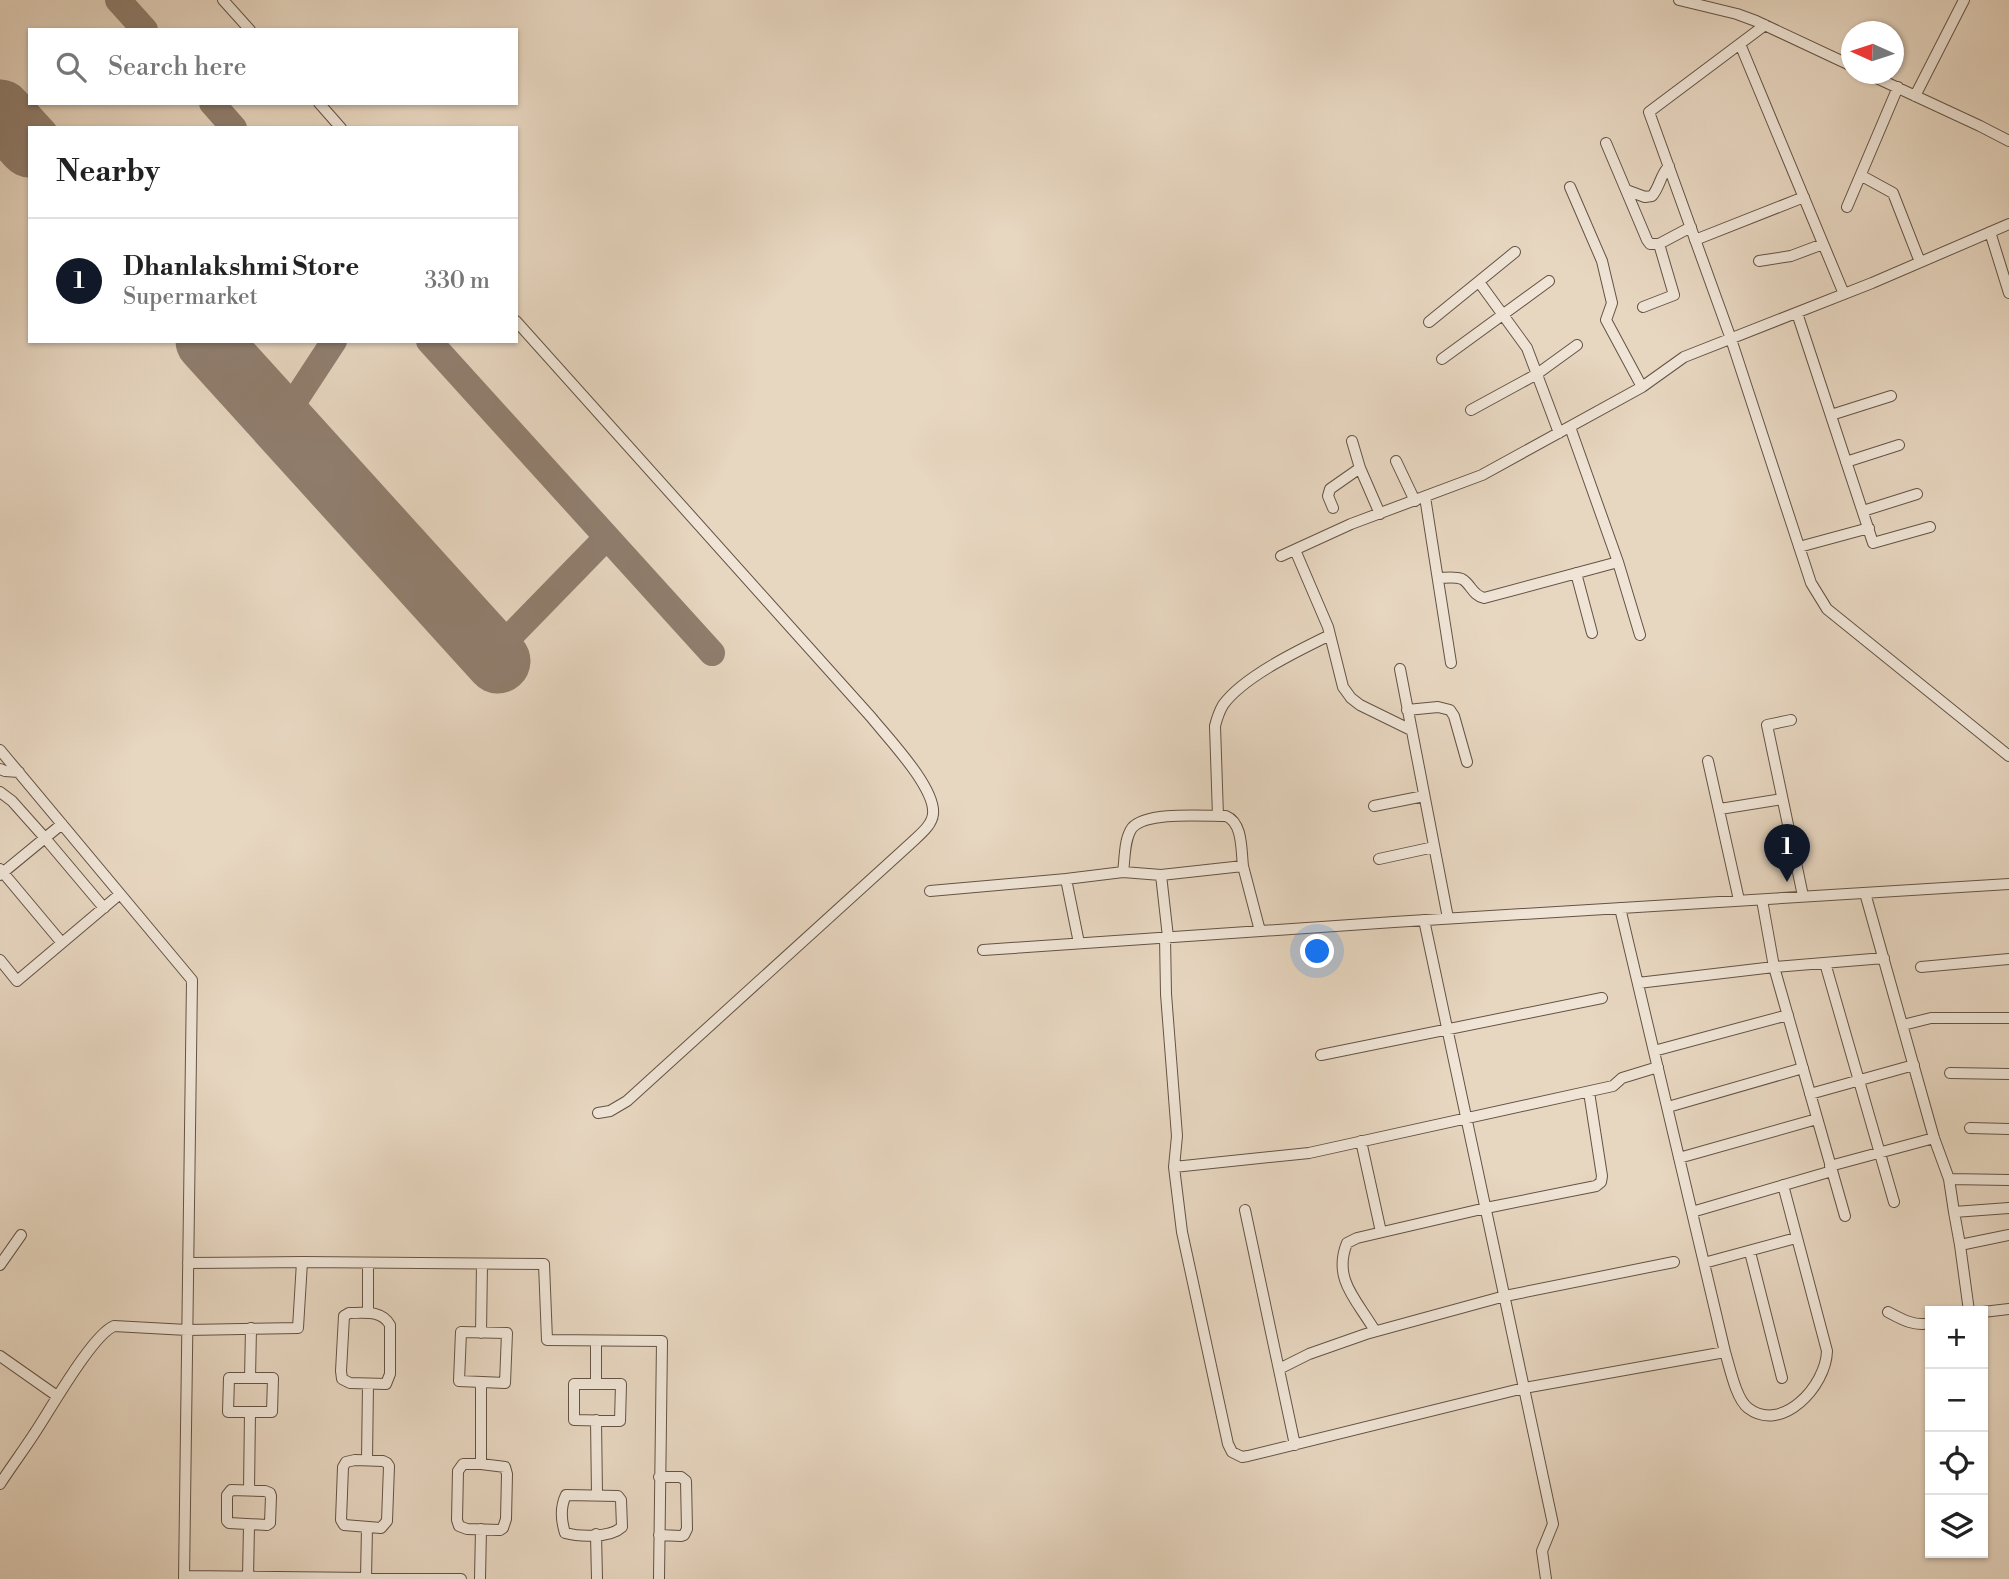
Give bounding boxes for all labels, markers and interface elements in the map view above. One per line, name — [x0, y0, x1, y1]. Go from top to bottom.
north arrow — [1841, 21, 1904, 84]
search box — [28, 28, 518, 105]
icon: search — [52, 48, 90, 86]
text: Search here — [108, 51, 247, 83]
text: Nearby — [56, 153, 160, 191]
text: Dhanlakshmi Store — [123, 251, 359, 283]
text: 1 — [73, 267, 85, 295]
text: 330 m — [424, 267, 490, 295]
text: Supermarket — [123, 283, 258, 311]
pin: 1 — [1764, 824, 1810, 882]
your location — [1300, 934, 1334, 968]
map controls — [1925, 1306, 1988, 1558]
button: + — [1925, 1306, 1988, 1369]
button: − — [1925, 1369, 1988, 1432]
button: locate — [1925, 1432, 1988, 1495]
button: layers — [1925, 1495, 1988, 1558]

